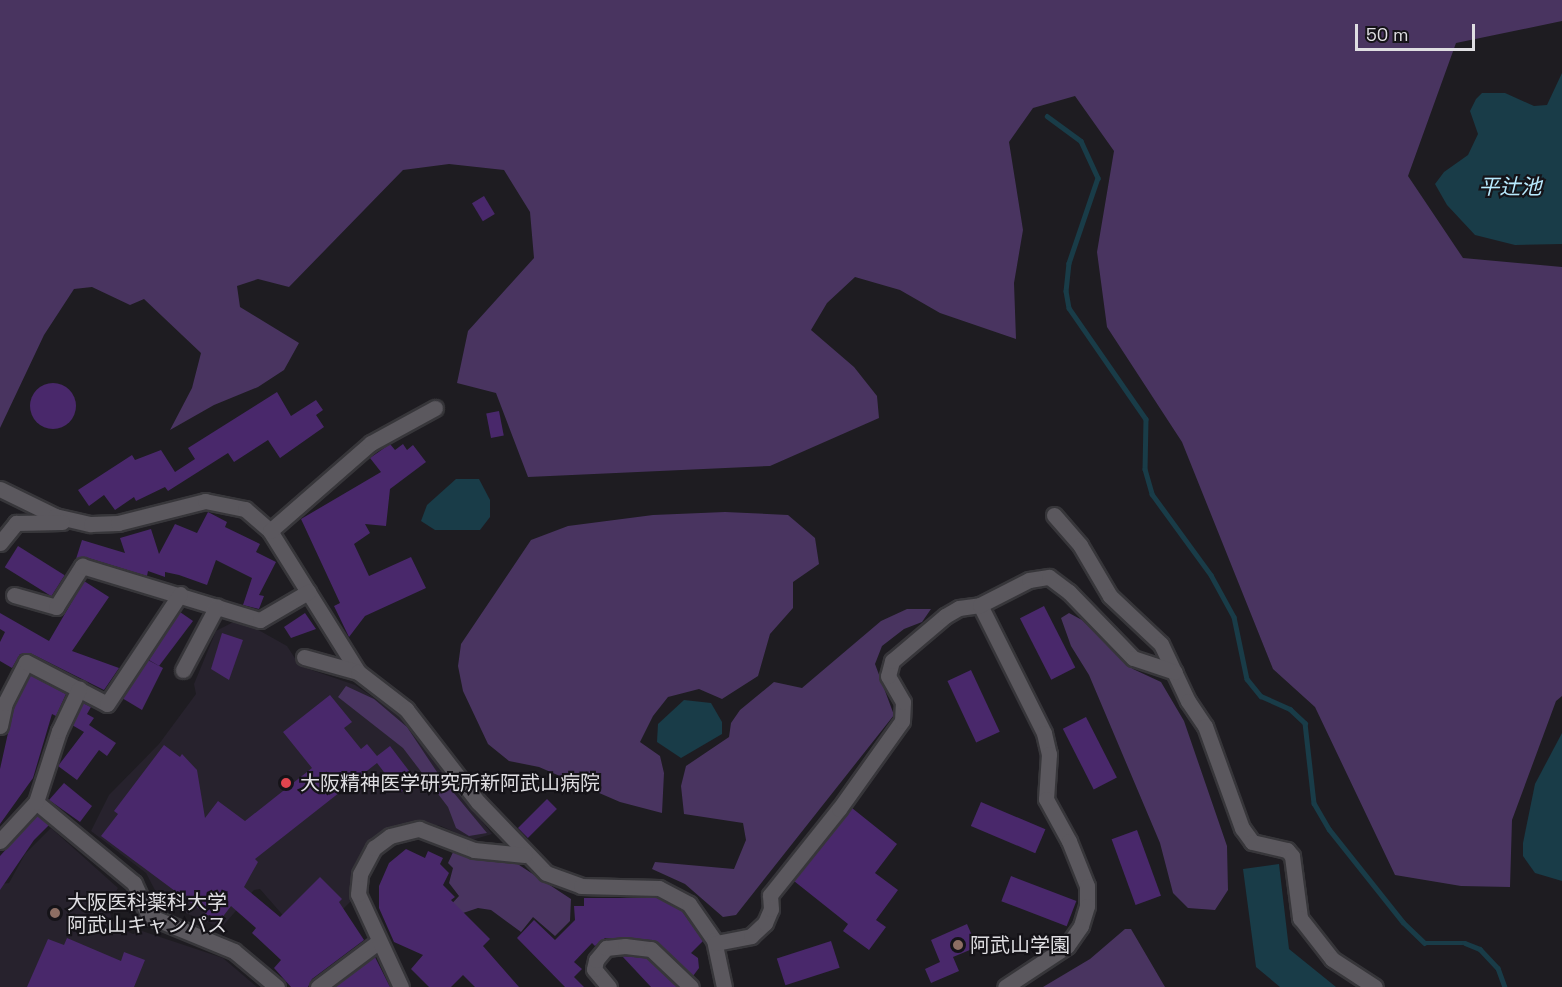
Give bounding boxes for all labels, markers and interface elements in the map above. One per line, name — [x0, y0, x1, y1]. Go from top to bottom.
scale bar — [1358, 12, 1478, 50]
text: 50 m — [1366, 23, 1408, 46]
water label: 平辻池 — [1479, 174, 1541, 200]
place label: 大阪精神医学研究所新阿武山病院 — [300, 771, 600, 795]
marker: 大阪精神医学研究所新阿武山病院 — [277, 774, 295, 792]
place label: 大阪医科薬科大学 阿武山キャンパス — [67, 890, 227, 937]
marker: 大阪医科薬科大学 阿武山キャンパス — [48, 906, 62, 920]
place label: 阿武山学園 — [970, 933, 1070, 957]
marker: 阿武山学園 — [951, 938, 965, 952]

